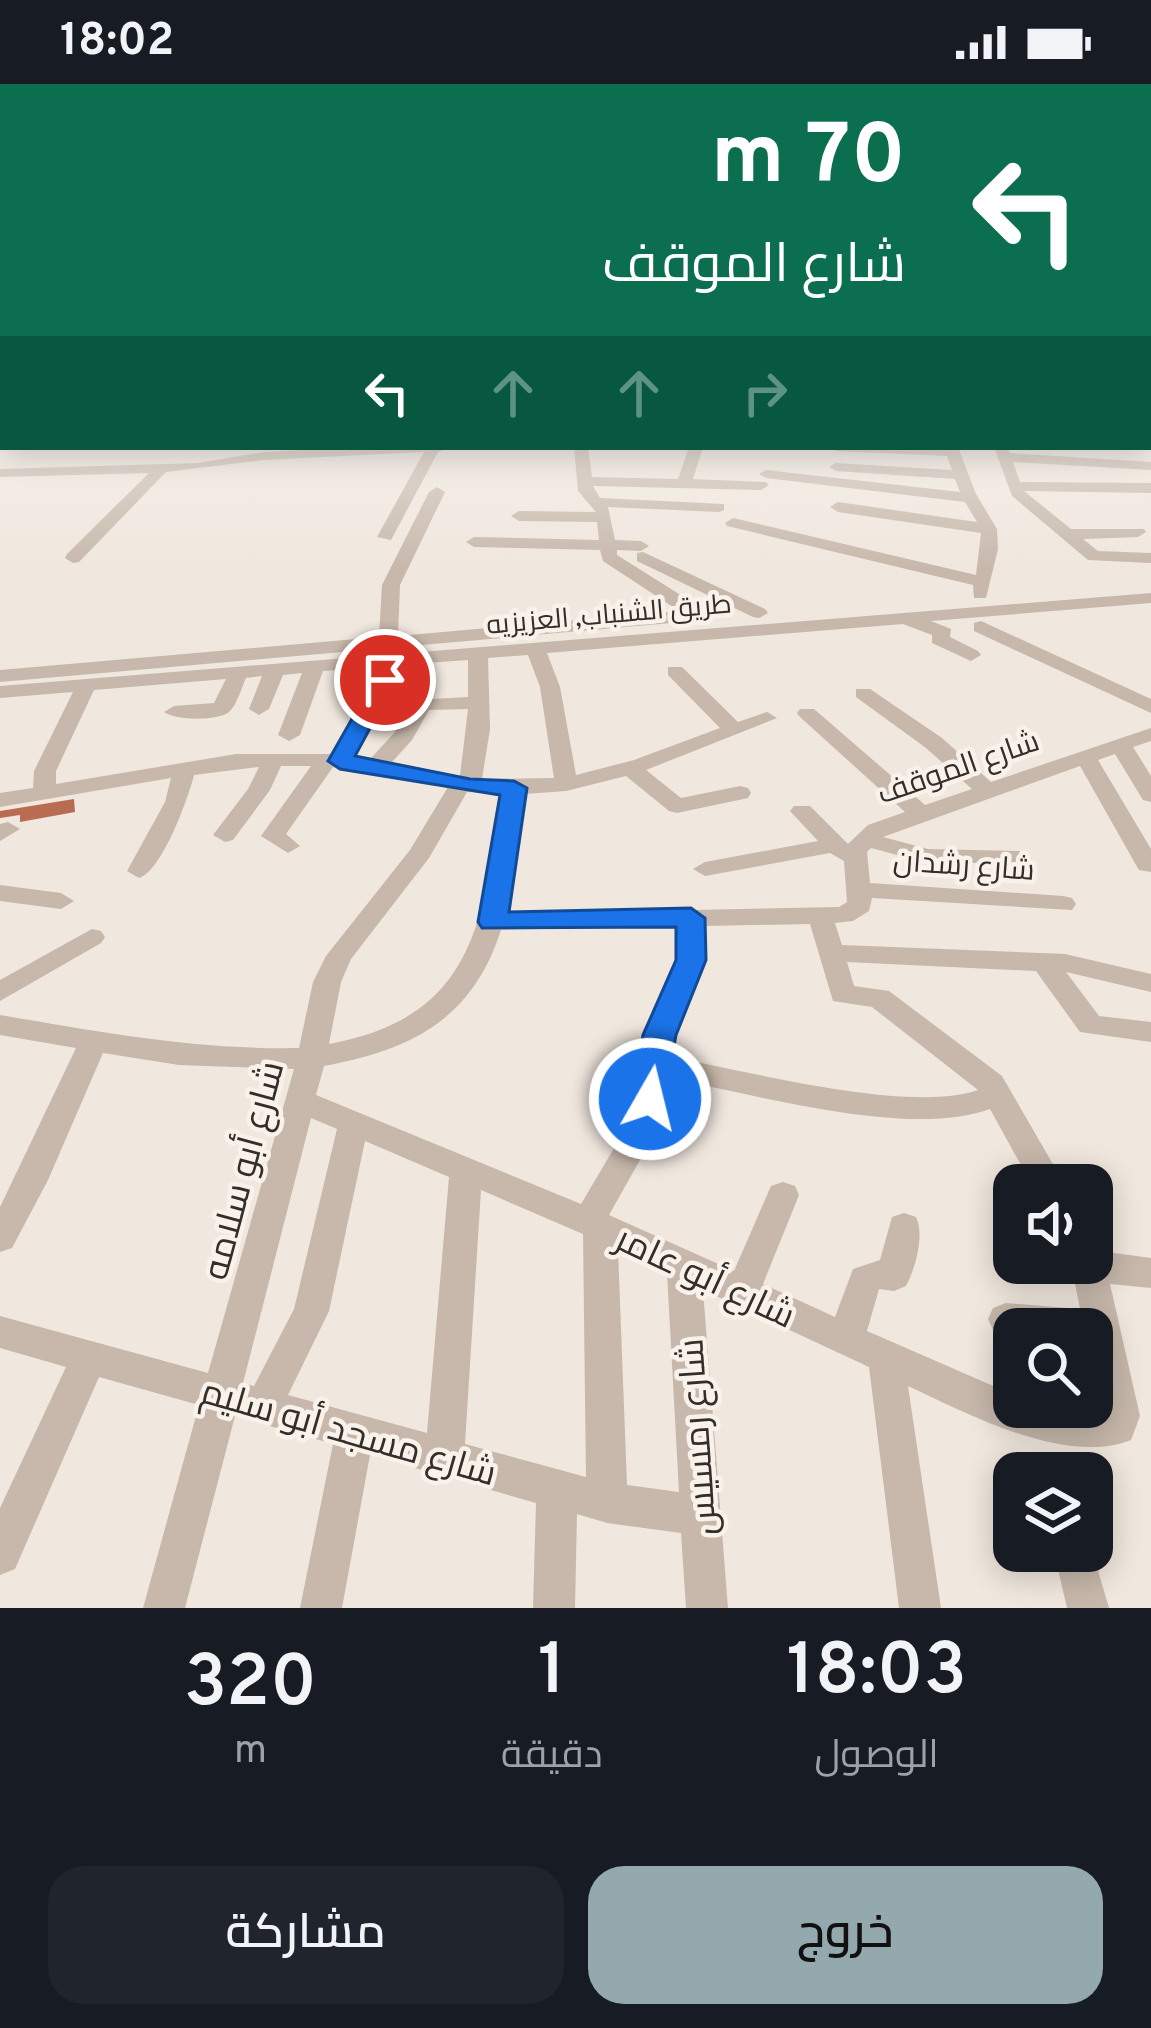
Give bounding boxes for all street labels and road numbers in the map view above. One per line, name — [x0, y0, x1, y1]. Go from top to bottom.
street label: طريق الشنباب, العزيزيه — [485, 588, 733, 644]
street label: شارع الموقف — [873, 724, 1045, 814]
street label: شارع رشدان — [892, 844, 1036, 891]
street label: شارع أبو سلامه — [192, 1056, 297, 1285]
street label: شارع أبو عامر — [605, 1215, 803, 1341]
street label: شارع رمسيس — [670, 1337, 730, 1537]
street label: شارع مسجد أبو سليم — [195, 1368, 502, 1499]

